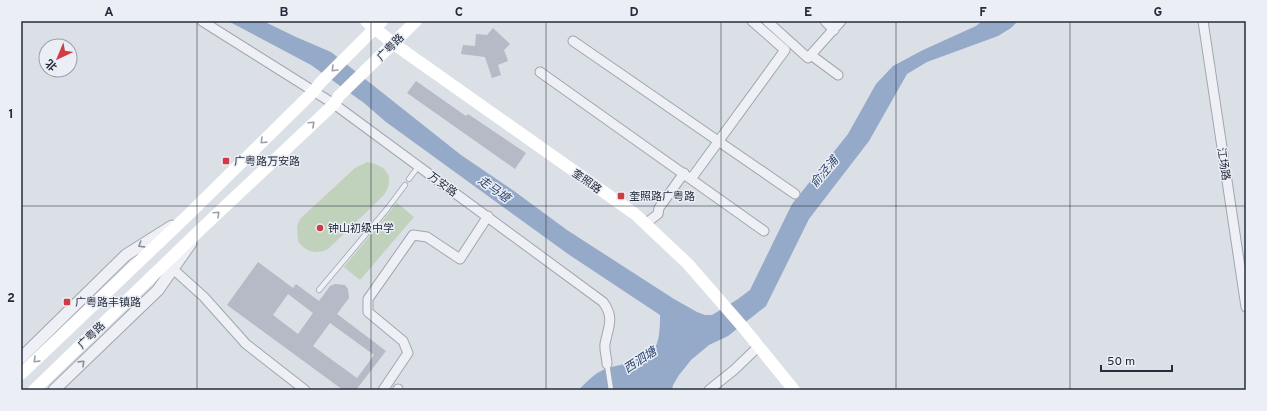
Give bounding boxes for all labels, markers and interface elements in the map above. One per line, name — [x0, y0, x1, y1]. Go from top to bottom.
text: A — [104, 5, 114, 21]
text: B — [280, 5, 289, 21]
text: C — [455, 5, 463, 21]
text: D — [629, 5, 639, 21]
text: E — [804, 5, 812, 21]
text: F — [979, 5, 987, 21]
text: G — [1154, 5, 1163, 21]
street label: 广粤路 — [374, 31, 407, 64]
north arrow — [38, 38, 78, 78]
text: 北 — [43, 56, 61, 73]
one-way arrow — [331, 64, 339, 72]
text: 1 — [8, 107, 14, 123]
one-way arrow — [307, 122, 315, 129]
one-way arrow — [260, 136, 268, 144]
street label: 江场路 — [1214, 147, 1233, 182]
water label: 俞泾浦 — [807, 152, 844, 192]
place label: 广粤路万安路 — [234, 155, 300, 169]
marker: 广粤路万安路 — [221, 156, 231, 166]
street label: 奎照路 — [569, 167, 604, 197]
street label: 万安路 — [425, 169, 460, 200]
water label: 走马塘 — [474, 173, 514, 208]
place label: 奎照路广粤路 — [629, 190, 695, 204]
marker: 奎照路广粤路 — [616, 191, 626, 201]
one-way arrow — [212, 211, 220, 218]
place label: 钟山初级中学 — [328, 222, 394, 236]
marker: 钟山初级中学 — [315, 223, 325, 233]
one-way arrow — [138, 240, 145, 248]
text: 2 — [7, 291, 15, 307]
place label: 广粤路丰镇路 — [75, 296, 141, 310]
marker: 广粤路丰镇路 — [62, 297, 72, 307]
street label: 广粤路 — [75, 319, 108, 352]
water label: 西泗塘 — [621, 343, 662, 377]
scale bar — [1101, 347, 1172, 373]
text: 50 m — [1107, 354, 1135, 370]
one-way arrow — [33, 355, 41, 362]
one-way arrow — [77, 360, 85, 368]

